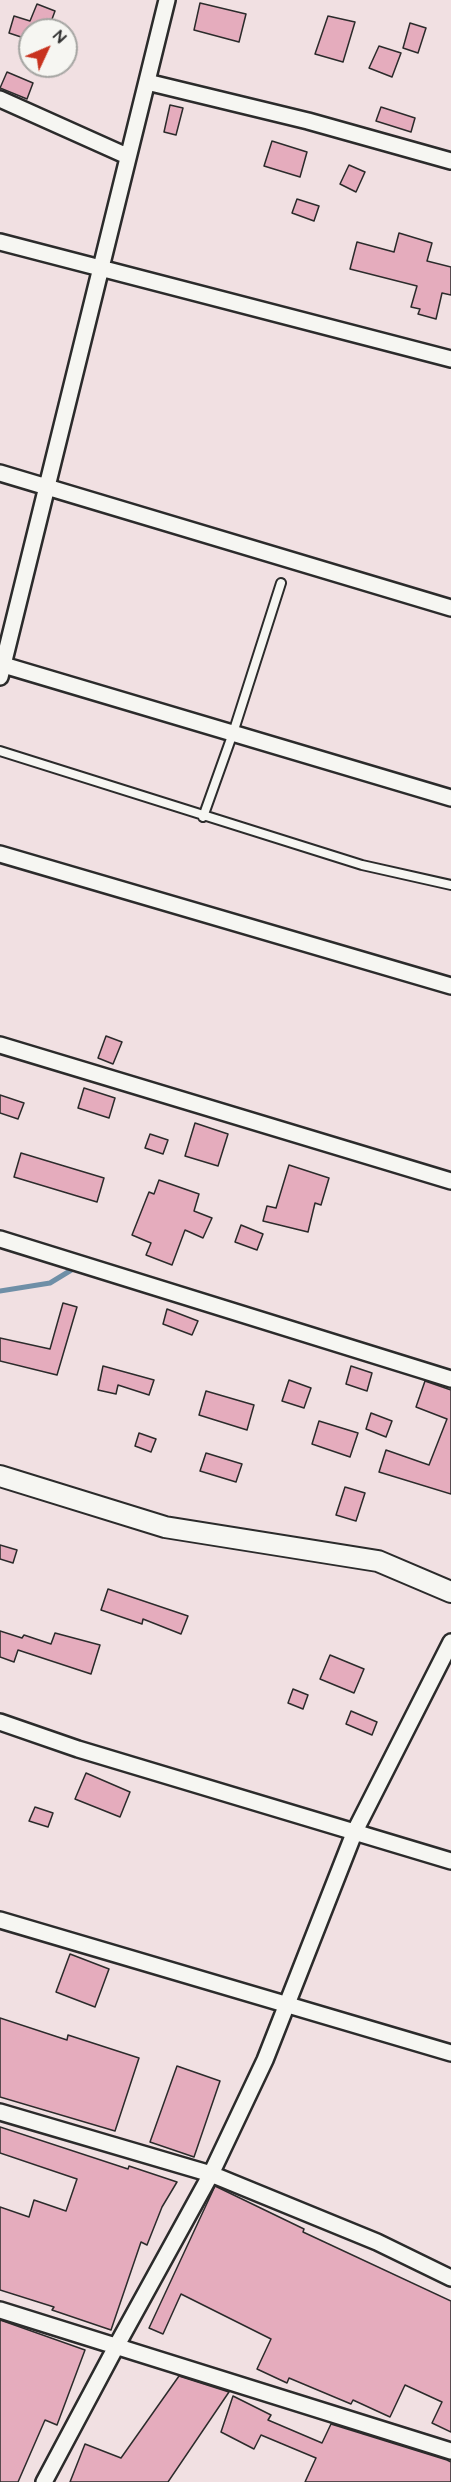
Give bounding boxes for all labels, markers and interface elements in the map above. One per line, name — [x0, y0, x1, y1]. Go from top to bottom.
north arrow — [18, 18, 78, 78]
text: N — [48, 26, 71, 48]

